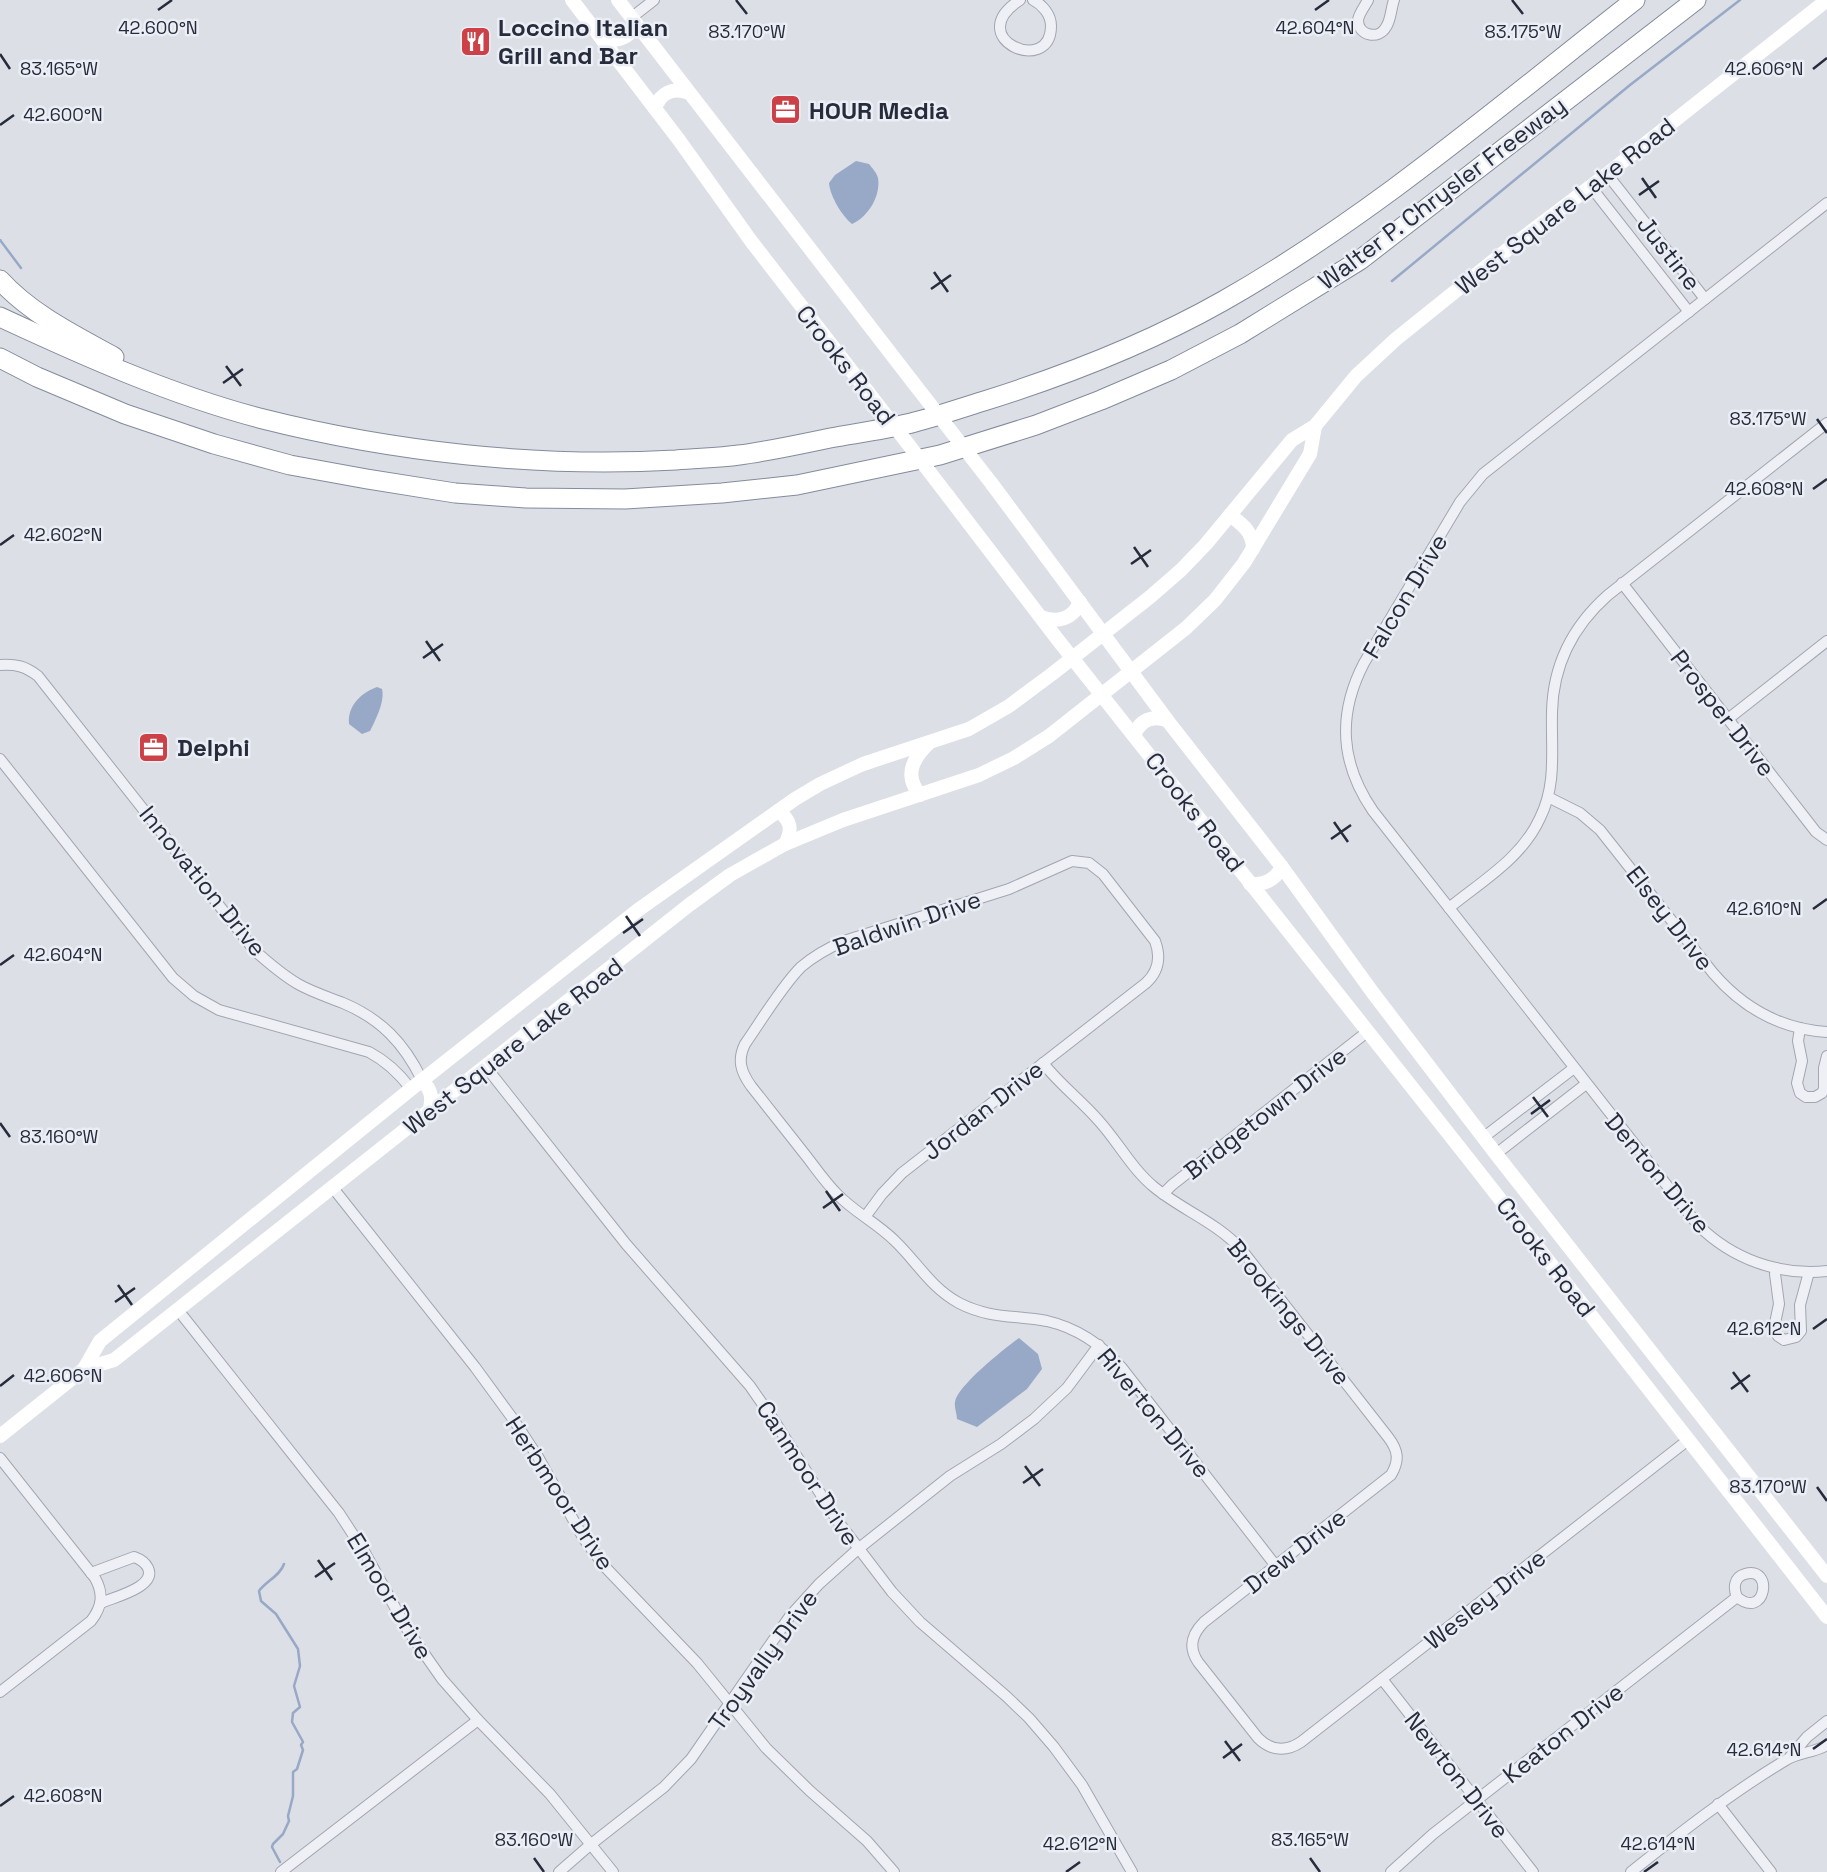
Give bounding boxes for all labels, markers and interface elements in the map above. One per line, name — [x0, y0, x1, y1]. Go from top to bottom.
place label: Loccino Italian Grill and Bar — [498, 12, 668, 71]
text: 42.600°N — [118, 16, 198, 39]
text: 42.604°N — [1275, 16, 1355, 39]
text: 83.170°W — [708, 20, 786, 43]
text: 83.175°W — [1485, 20, 1562, 43]
restaurant icon: Loccino Italian Grill and Bar — [458, 24, 492, 58]
text: 83.165°W — [20, 57, 98, 80]
text: 42.606°N — [1725, 57, 1803, 80]
street label: Walter P. Chrysler Freeway — [1312, 90, 1572, 296]
office icon: HOUR Media — [769, 93, 803, 127]
place label: HOUR Media — [809, 95, 949, 126]
text: 42.600°N — [23, 103, 103, 126]
street label: West Square Lake Road — [1449, 110, 1681, 302]
street label: Justine — [1630, 209, 1708, 297]
street label: Crooks Road — [789, 299, 903, 431]
text: 83.175°W — [1730, 407, 1807, 430]
text: 42.608°N — [1724, 477, 1804, 500]
text: 42.602°N — [24, 523, 102, 546]
street label: Falcon Drive — [1356, 528, 1454, 664]
street label: Prosper Drive — [1664, 643, 1782, 783]
office icon: Delphi — [137, 730, 171, 764]
place label: Delphi — [177, 732, 250, 763]
street label: Crooks Road — [1138, 746, 1252, 878]
street label: Innovation Drive — [133, 799, 273, 963]
street label: Elsey Drive — [1619, 859, 1721, 977]
street label: Baldwin Drive — [829, 883, 985, 963]
text: 42.610°N — [1726, 897, 1802, 920]
text: 42.604°N — [23, 943, 103, 966]
street label: West Square Lake Road — [397, 950, 629, 1142]
street label: Bridgetown Drive — [1177, 1040, 1353, 1186]
street label: Jordan Drive — [916, 1053, 1050, 1167]
street label: Denton Drive — [1598, 1106, 1718, 1240]
text: 83.160°W — [20, 1125, 99, 1148]
street label: Crooks Road — [1489, 1191, 1603, 1323]
street label: Brookings Drive — [1221, 1233, 1357, 1391]
text: 42.612°N — [1727, 1317, 1801, 1340]
street label: Riverton Drive — [1091, 1342, 1217, 1484]
text: 42.606°N — [24, 1364, 102, 1387]
street label: Canmoor Drive — [750, 1395, 866, 1551]
street label: Herbmoor Drive — [499, 1410, 621, 1576]
text: 83.170°W — [1729, 1475, 1807, 1498]
street label: Drew Drive — [1238, 1501, 1352, 1601]
street label: Elmoor Drive — [340, 1527, 440, 1665]
street label: Wesley Drive — [1418, 1542, 1552, 1656]
street label: Troyvally Drive — [701, 1583, 825, 1737]
street label: Keaton Drive — [1496, 1676, 1630, 1790]
street label: Newton Drive — [1398, 1705, 1516, 1845]
text: 42.614°N — [1726, 1738, 1802, 1761]
text: 42.608°N — [23, 1784, 103, 1807]
text: 83.160°W — [495, 1828, 574, 1851]
text: 83.165°W — [1271, 1828, 1349, 1851]
text: 42.612°N — [1043, 1832, 1117, 1855]
text: 42.614°N — [1620, 1832, 1696, 1855]

